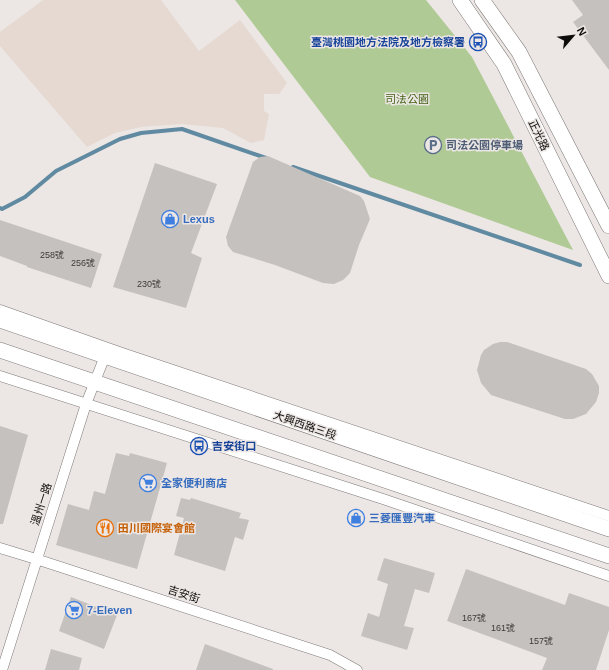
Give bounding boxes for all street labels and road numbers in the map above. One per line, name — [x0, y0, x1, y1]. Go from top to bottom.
street label: 正光路 — [526, 118, 552, 152]
street label: 大興西路三段 — [272, 409, 338, 441]
street label: 溫州一路 — [28, 481, 54, 527]
street label: 吉安街 — [166, 583, 202, 605]

